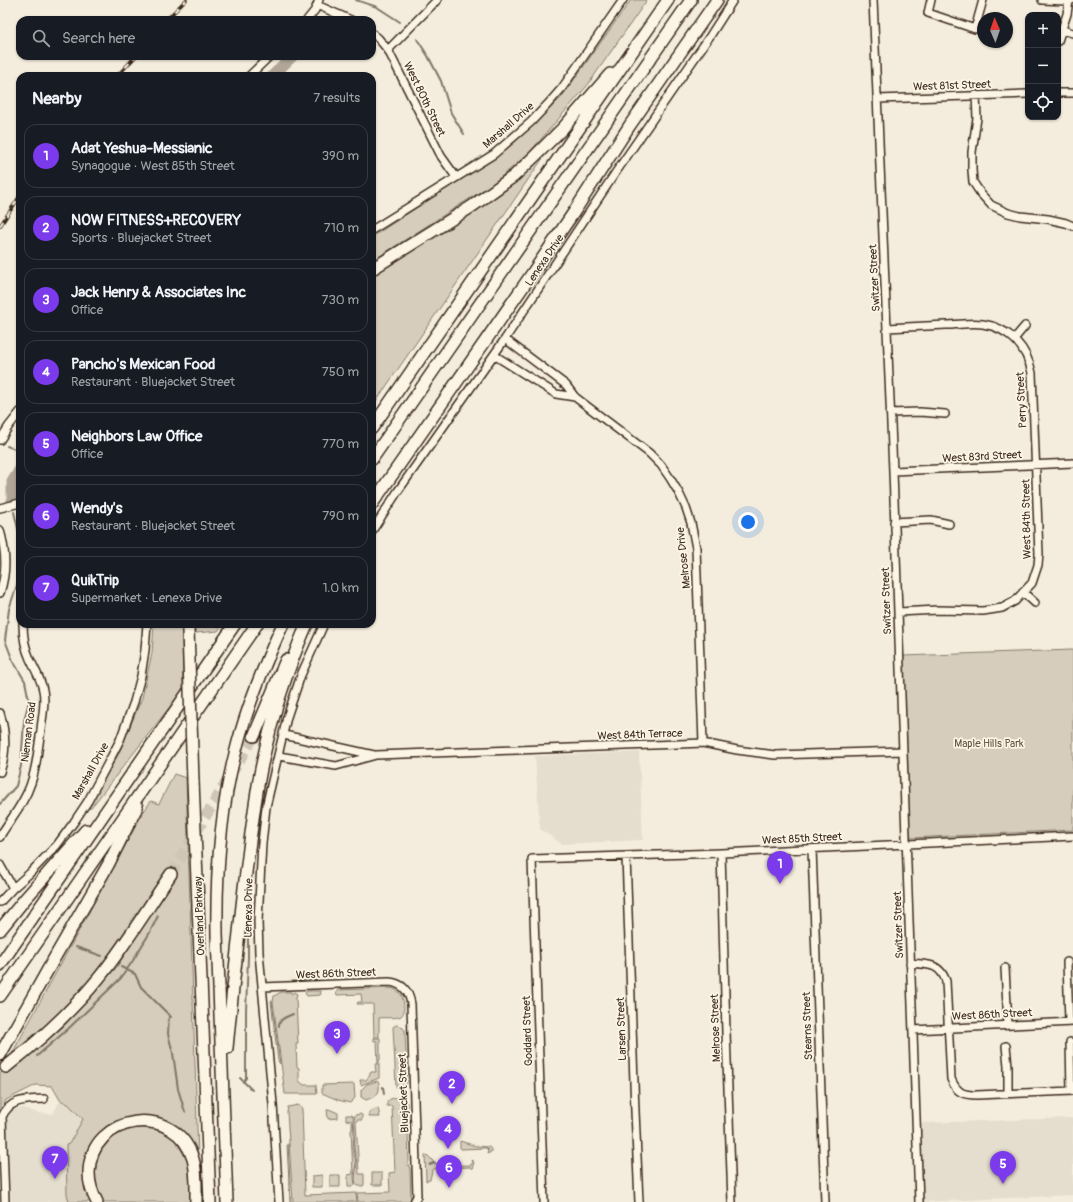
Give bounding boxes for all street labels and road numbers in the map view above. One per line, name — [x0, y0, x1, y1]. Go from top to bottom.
street label: West 80th Street — [401, 60, 448, 139]
street label: West 81st Street — [913, 78, 992, 93]
street label: Marshall Drive — [480, 99, 537, 151]
street label: Lenexa Drive — [522, 231, 567, 289]
street label: Switzer Street — [866, 243, 883, 312]
street label: Perry Street — [1014, 371, 1029, 428]
street label: West 83rd Street — [942, 448, 1023, 465]
street label: West 84th Street — [1019, 478, 1034, 559]
street label: Melrose Drive — [674, 526, 693, 589]
street label: Switzer Street — [879, 566, 894, 635]
street label: Nieman Road — [18, 701, 39, 763]
street label: West 84th Terrace — [597, 726, 683, 742]
street label: Marshall Drive — [69, 740, 112, 802]
street label: West 85th Street — [762, 830, 843, 847]
street label: Overland Parkway — [192, 876, 207, 956]
street label: Lenexa Drive — [241, 878, 256, 938]
street label: Switzer Street — [891, 890, 906, 959]
street label: West 86th Street — [296, 966, 377, 981]
street label: Stearns Street — [800, 991, 815, 1060]
street label: Melrose Street — [708, 993, 723, 1062]
street label: Goddard Street — [520, 995, 535, 1066]
street label: Larsen Street — [614, 996, 629, 1061]
street label: West 86th Street — [952, 1006, 1033, 1023]
street label: Bluejacket Street — [396, 1052, 411, 1133]

